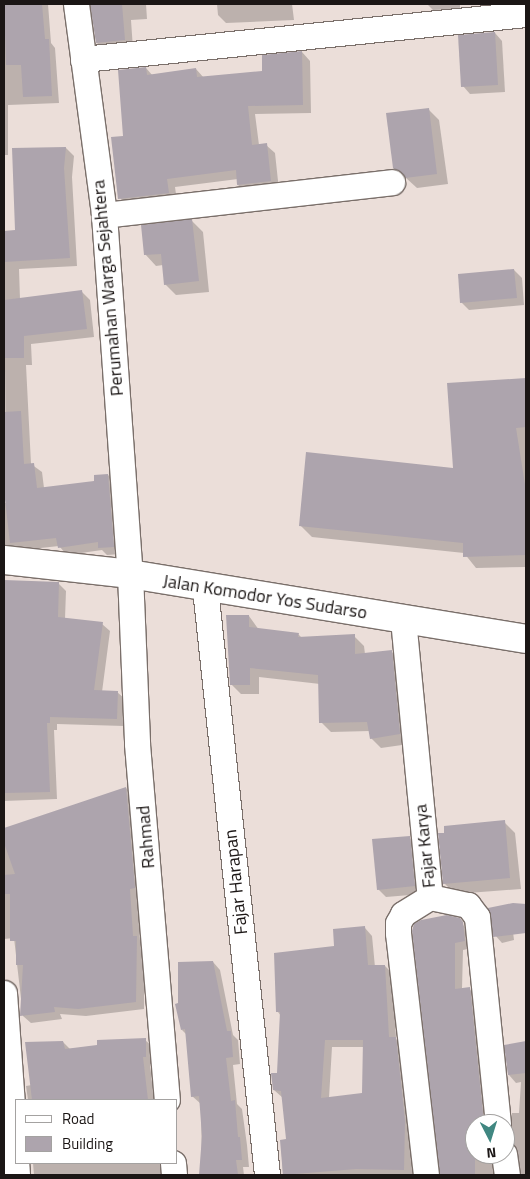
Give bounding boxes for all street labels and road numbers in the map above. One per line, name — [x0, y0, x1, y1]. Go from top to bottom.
street label: Perumahan Warga Sejahtera — [88, 179, 128, 397]
street label: Jalan Komodor Yos Sudarso — [161, 570, 369, 624]
street label: Fajar Karya — [410, 803, 440, 889]
street label: Rahmad — [132, 804, 160, 870]
street label: Fajar Harapan — [220, 828, 252, 936]

